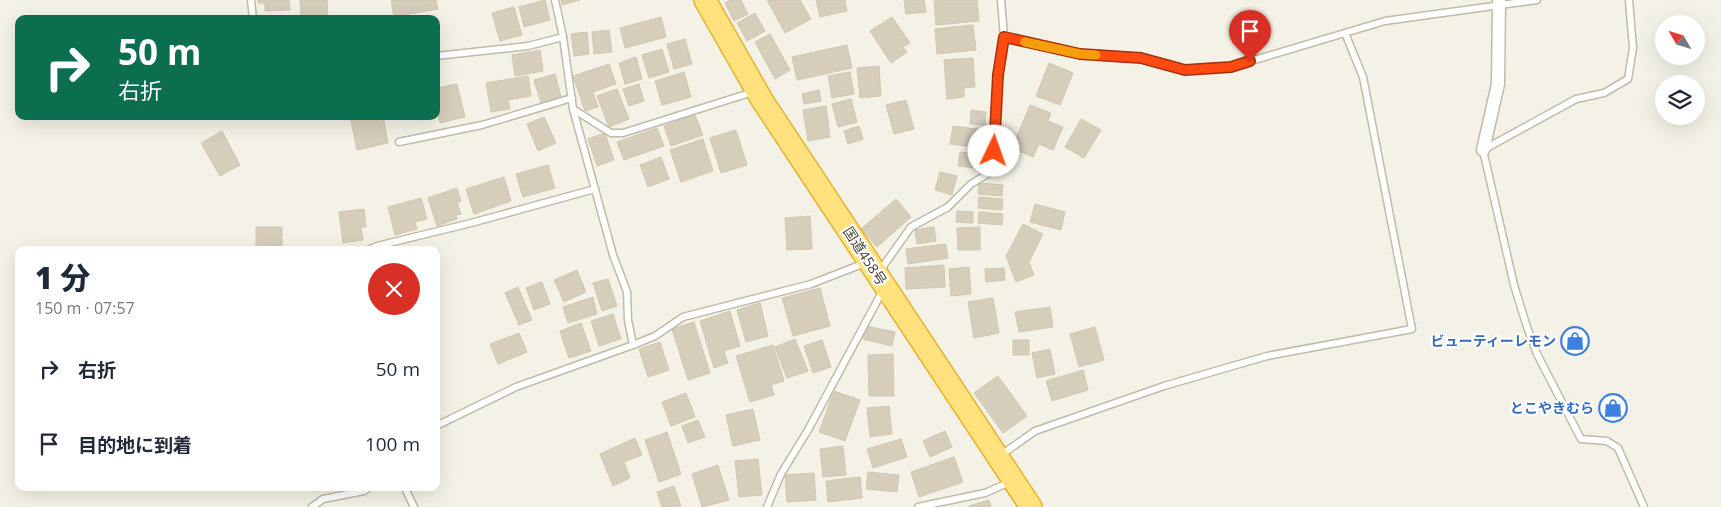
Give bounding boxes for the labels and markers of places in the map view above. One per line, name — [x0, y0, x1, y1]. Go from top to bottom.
pin — [1229, 10, 1271, 61]
shop icon: ビューティーレモン — [1560, 326, 1590, 356]
place label: ビューティーレモン — [1431, 331, 1556, 350]
shop icon: とこやきむら — [1598, 393, 1628, 423]
place label: とこやきむら — [1510, 398, 1594, 417]

